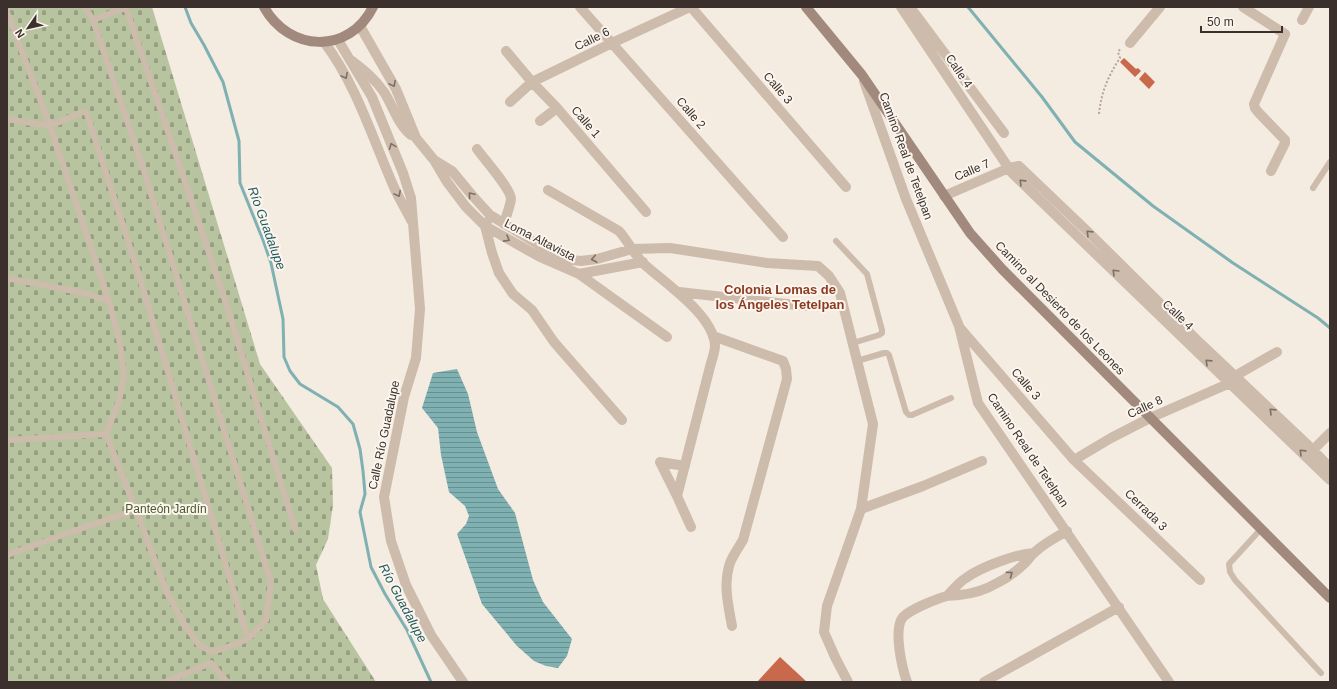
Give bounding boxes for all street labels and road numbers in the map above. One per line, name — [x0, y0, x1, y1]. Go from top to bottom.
street label: Calle 6 — [572, 24, 612, 53]
street label: Calle 4 — [943, 52, 975, 91]
street label: Calle 3 — [760, 69, 796, 107]
street label: Camino Real de Tetelpan — [876, 90, 936, 222]
street label: Calle 2 — [673, 94, 709, 132]
street label: Calle 1 — [568, 103, 604, 141]
street label: Calle 7 — [952, 156, 992, 184]
street label: Loma Altavista — [502, 216, 578, 264]
street label: Camino al Desierto de los Leones — [992, 238, 1128, 378]
street label: Calle 4 — [1160, 297, 1197, 333]
street label: Calle 3 — [1008, 365, 1044, 403]
street label: Calle Río Guadalupe — [366, 379, 402, 491]
street label: Camino Real de Tetelpan — [985, 390, 1071, 510]
street label: Calle 8 — [1125, 393, 1165, 421]
street label: Cerrada 3 — [1122, 486, 1170, 534]

